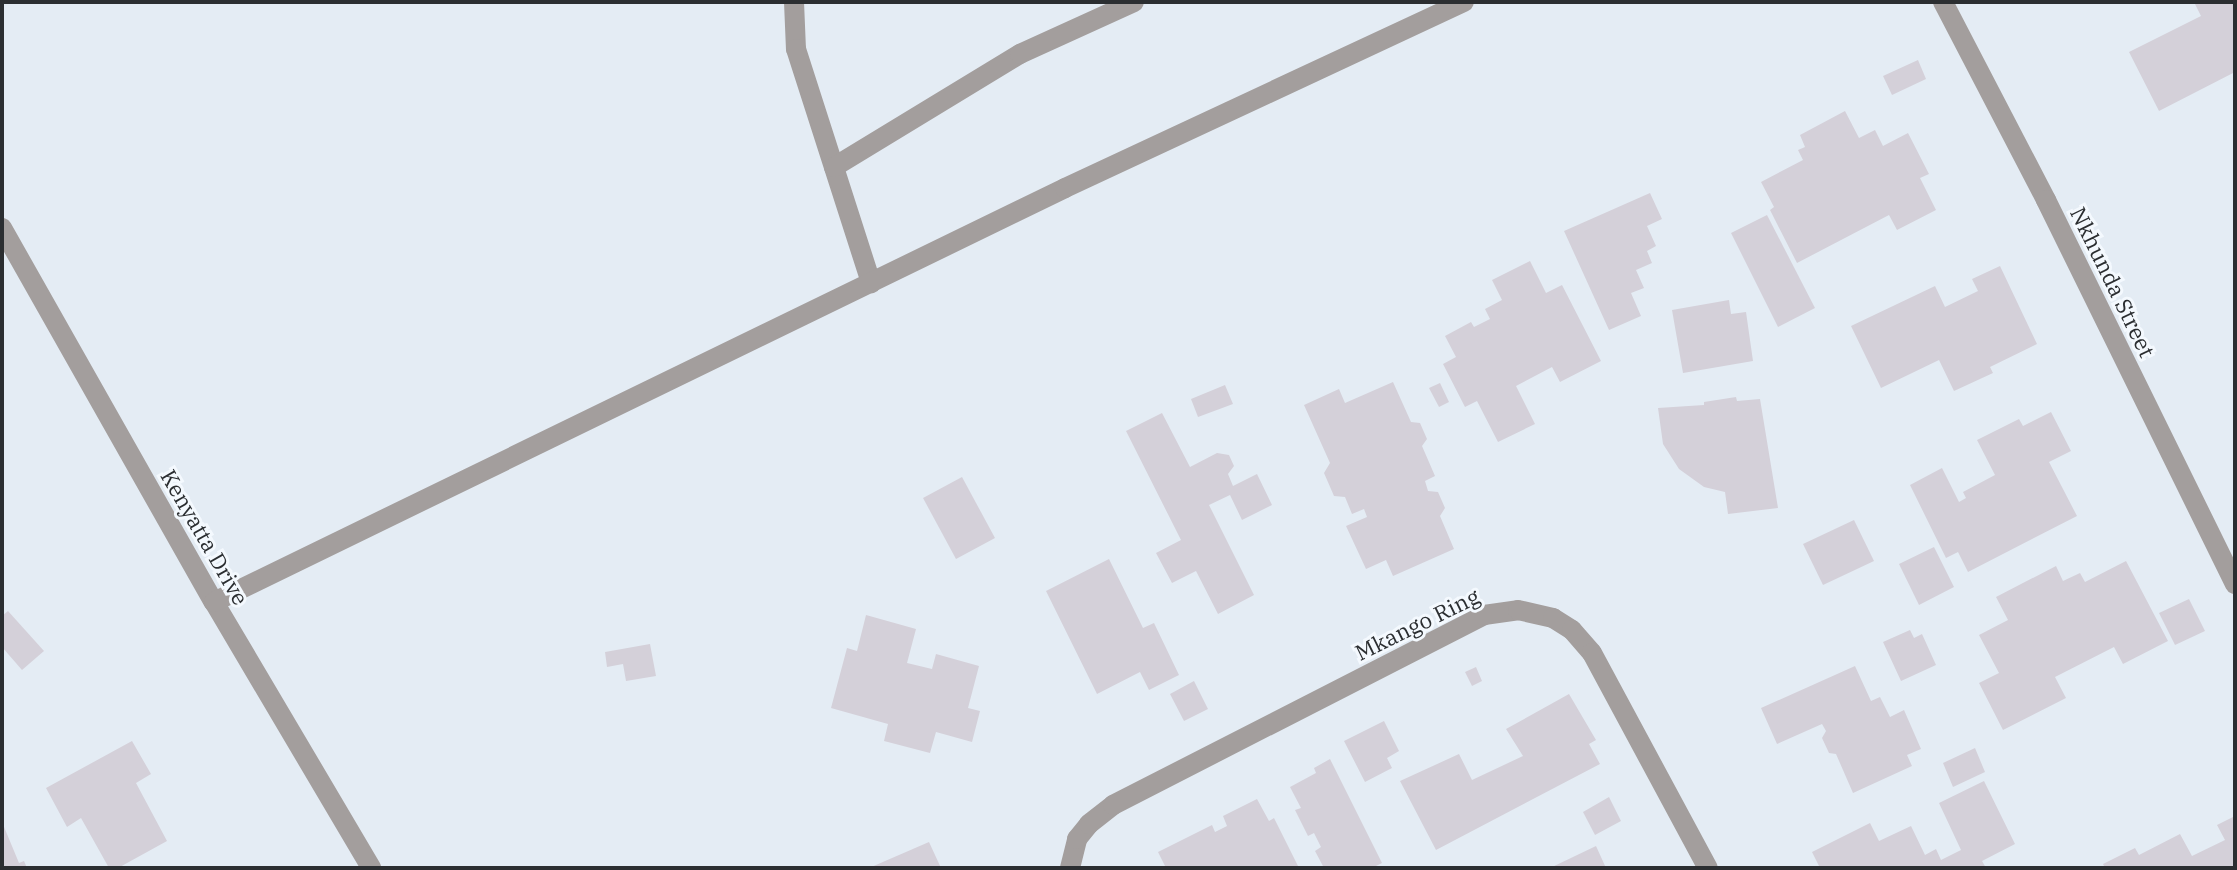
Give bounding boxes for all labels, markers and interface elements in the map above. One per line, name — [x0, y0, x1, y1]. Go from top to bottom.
street label: Nkhunda Street — [2065, 203, 2161, 361]
street label: Kenyatta Drive — [156, 465, 254, 609]
street label: Mkango Ring — [1350, 583, 1484, 665]

